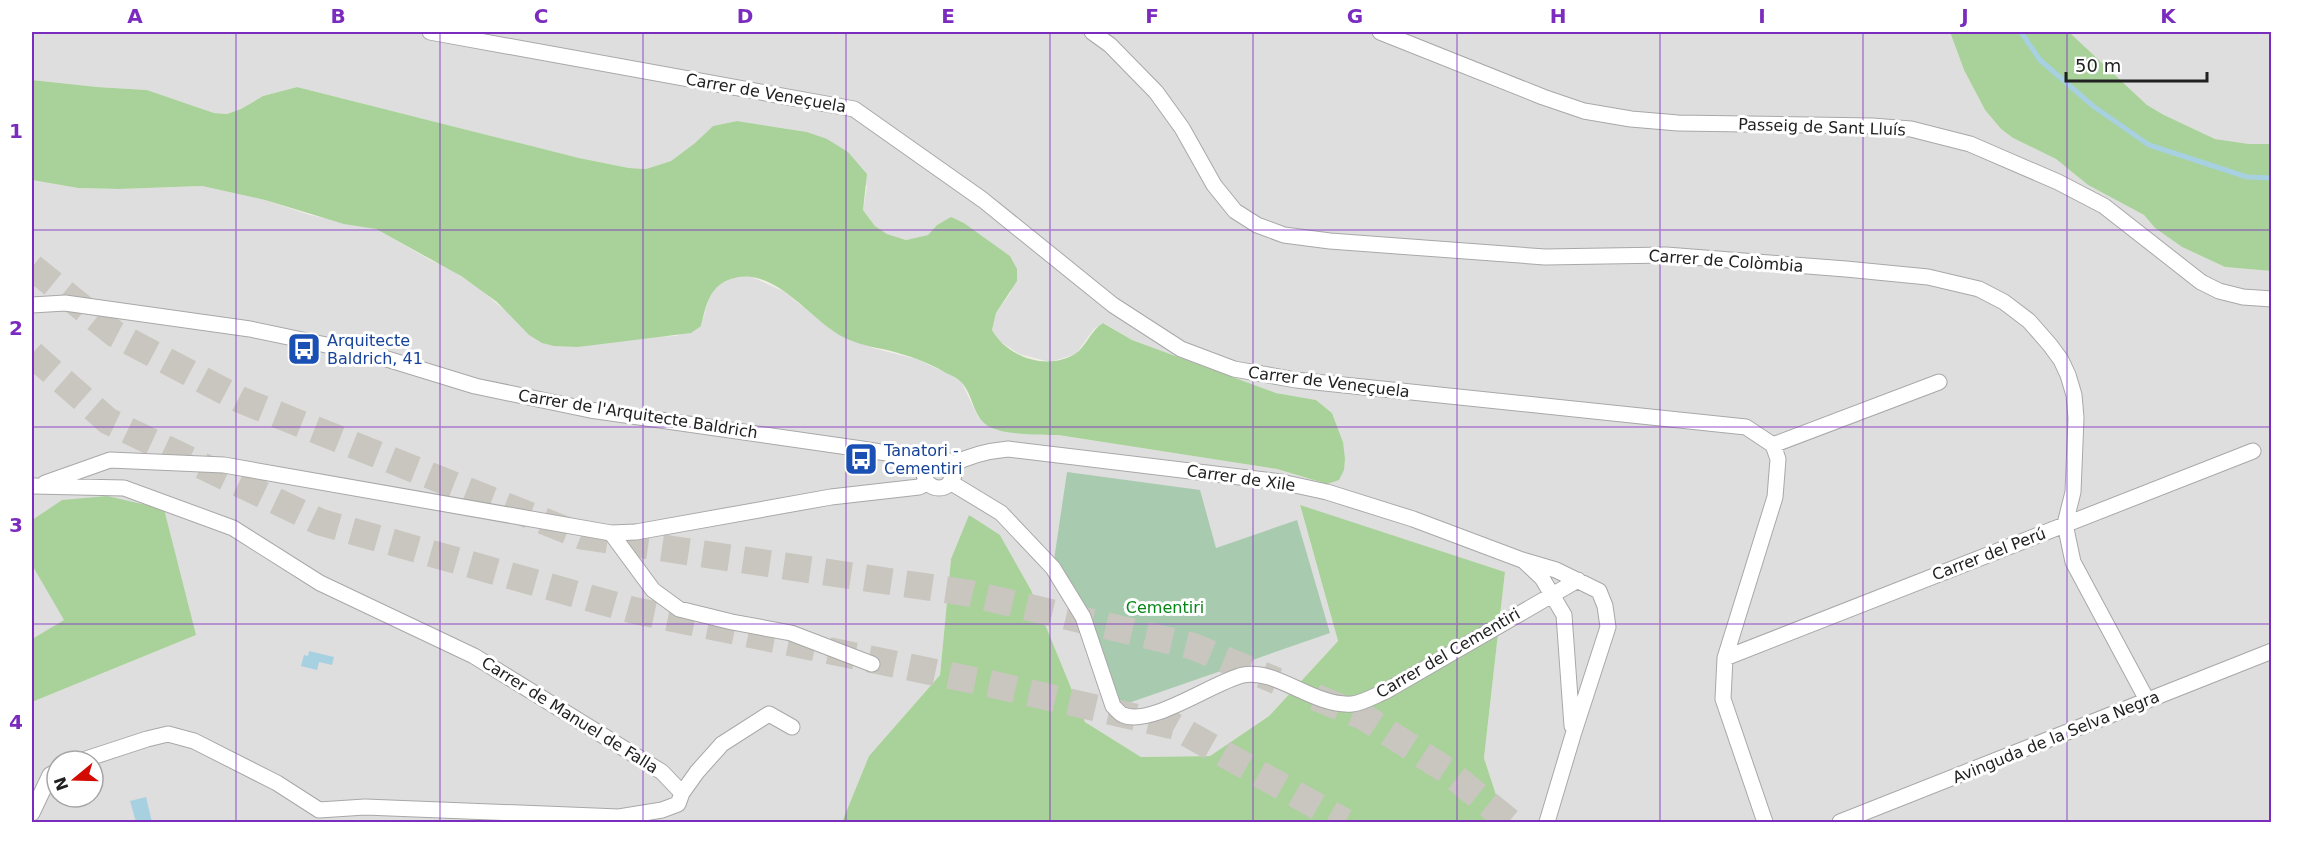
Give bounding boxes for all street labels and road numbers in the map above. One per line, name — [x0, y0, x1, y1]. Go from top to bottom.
street label: Carrer de Veneçuela — [684, 70, 848, 116]
street label: Passeig de Sant Lluís — [1738, 115, 1906, 139]
street label: Carrer de Colòmbia — [1648, 246, 1804, 276]
street label: Carrer de Veneçuela — [1247, 363, 1411, 401]
street label: Carrer de l'Arquitecte Baldrich — [517, 386, 759, 442]
street label: Carrer de Xile — [1185, 461, 1297, 495]
street label: Carrer del Perú — [1929, 524, 2049, 584]
street label: Carrer del Cementiri — [1373, 604, 1523, 702]
street label: Carrer de Manuel de Falla — [478, 653, 662, 777]
street label: Avinguda de la Selva Negra — [1950, 687, 2162, 787]

